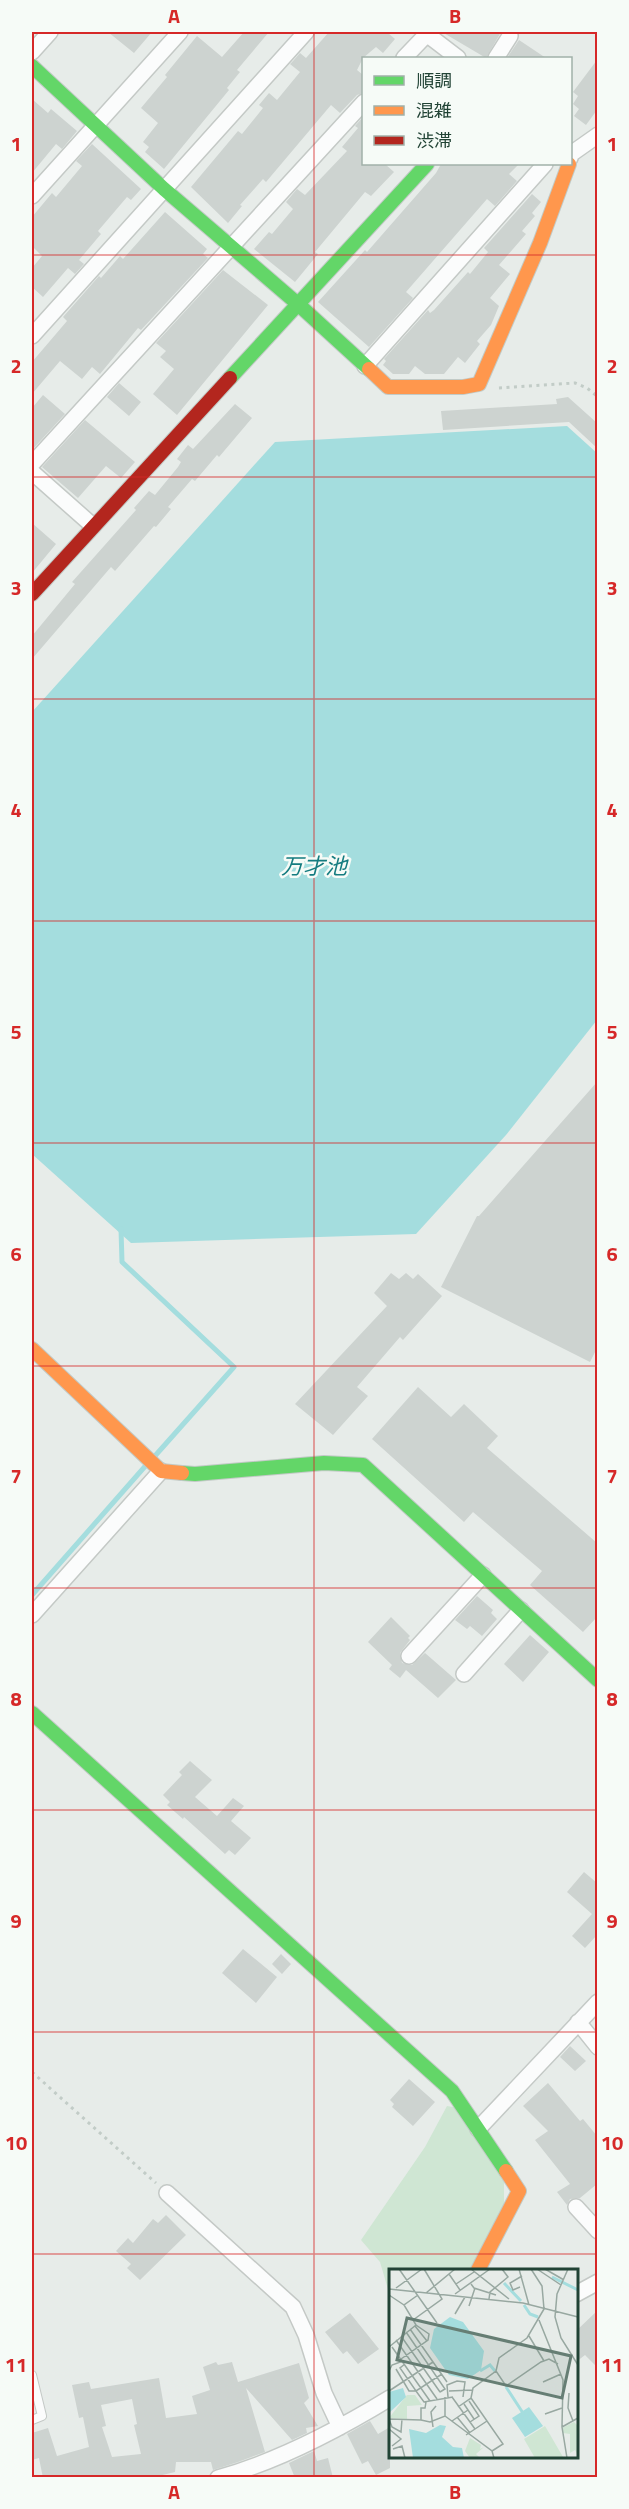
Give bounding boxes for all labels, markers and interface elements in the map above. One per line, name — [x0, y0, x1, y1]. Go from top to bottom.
text: A — [168, 0, 180, 31]
text: B — [449, 0, 461, 31]
legend — [362, 57, 572, 165]
text: 順調 — [416, 67, 452, 94]
text: 混雑 — [416, 97, 452, 124]
text: 渋滞 — [416, 127, 452, 154]
text: 1 — [10, 128, 22, 159]
text: 1 — [606, 128, 618, 159]
text: 2 — [10, 350, 22, 381]
text: 2 — [606, 350, 618, 381]
text: 3 — [10, 572, 22, 603]
text: 3 — [606, 572, 618, 603]
text: 4 — [10, 794, 22, 825]
text: 4 — [606, 794, 618, 825]
water label: 万才池 — [281, 849, 349, 883]
text: 5 — [10, 1016, 22, 1047]
text: 5 — [606, 1016, 618, 1047]
text: 6 — [10, 1238, 22, 1269]
text: 6 — [606, 1238, 618, 1269]
text: 7 — [10, 1460, 22, 1491]
text: 7 — [606, 1460, 618, 1491]
text: 8 — [10, 1683, 22, 1714]
text: 8 — [606, 1683, 618, 1714]
text: 9 — [10, 1905, 22, 1936]
text: 9 — [606, 1905, 618, 1936]
text: 10 — [5, 2127, 27, 2158]
text: 10 — [601, 2127, 623, 2158]
inset map — [389, 2269, 578, 2458]
text: 11 — [5, 2349, 27, 2380]
text: 11 — [601, 2349, 623, 2380]
text: A — [168, 2476, 180, 2507]
text: B — [449, 2476, 461, 2507]

